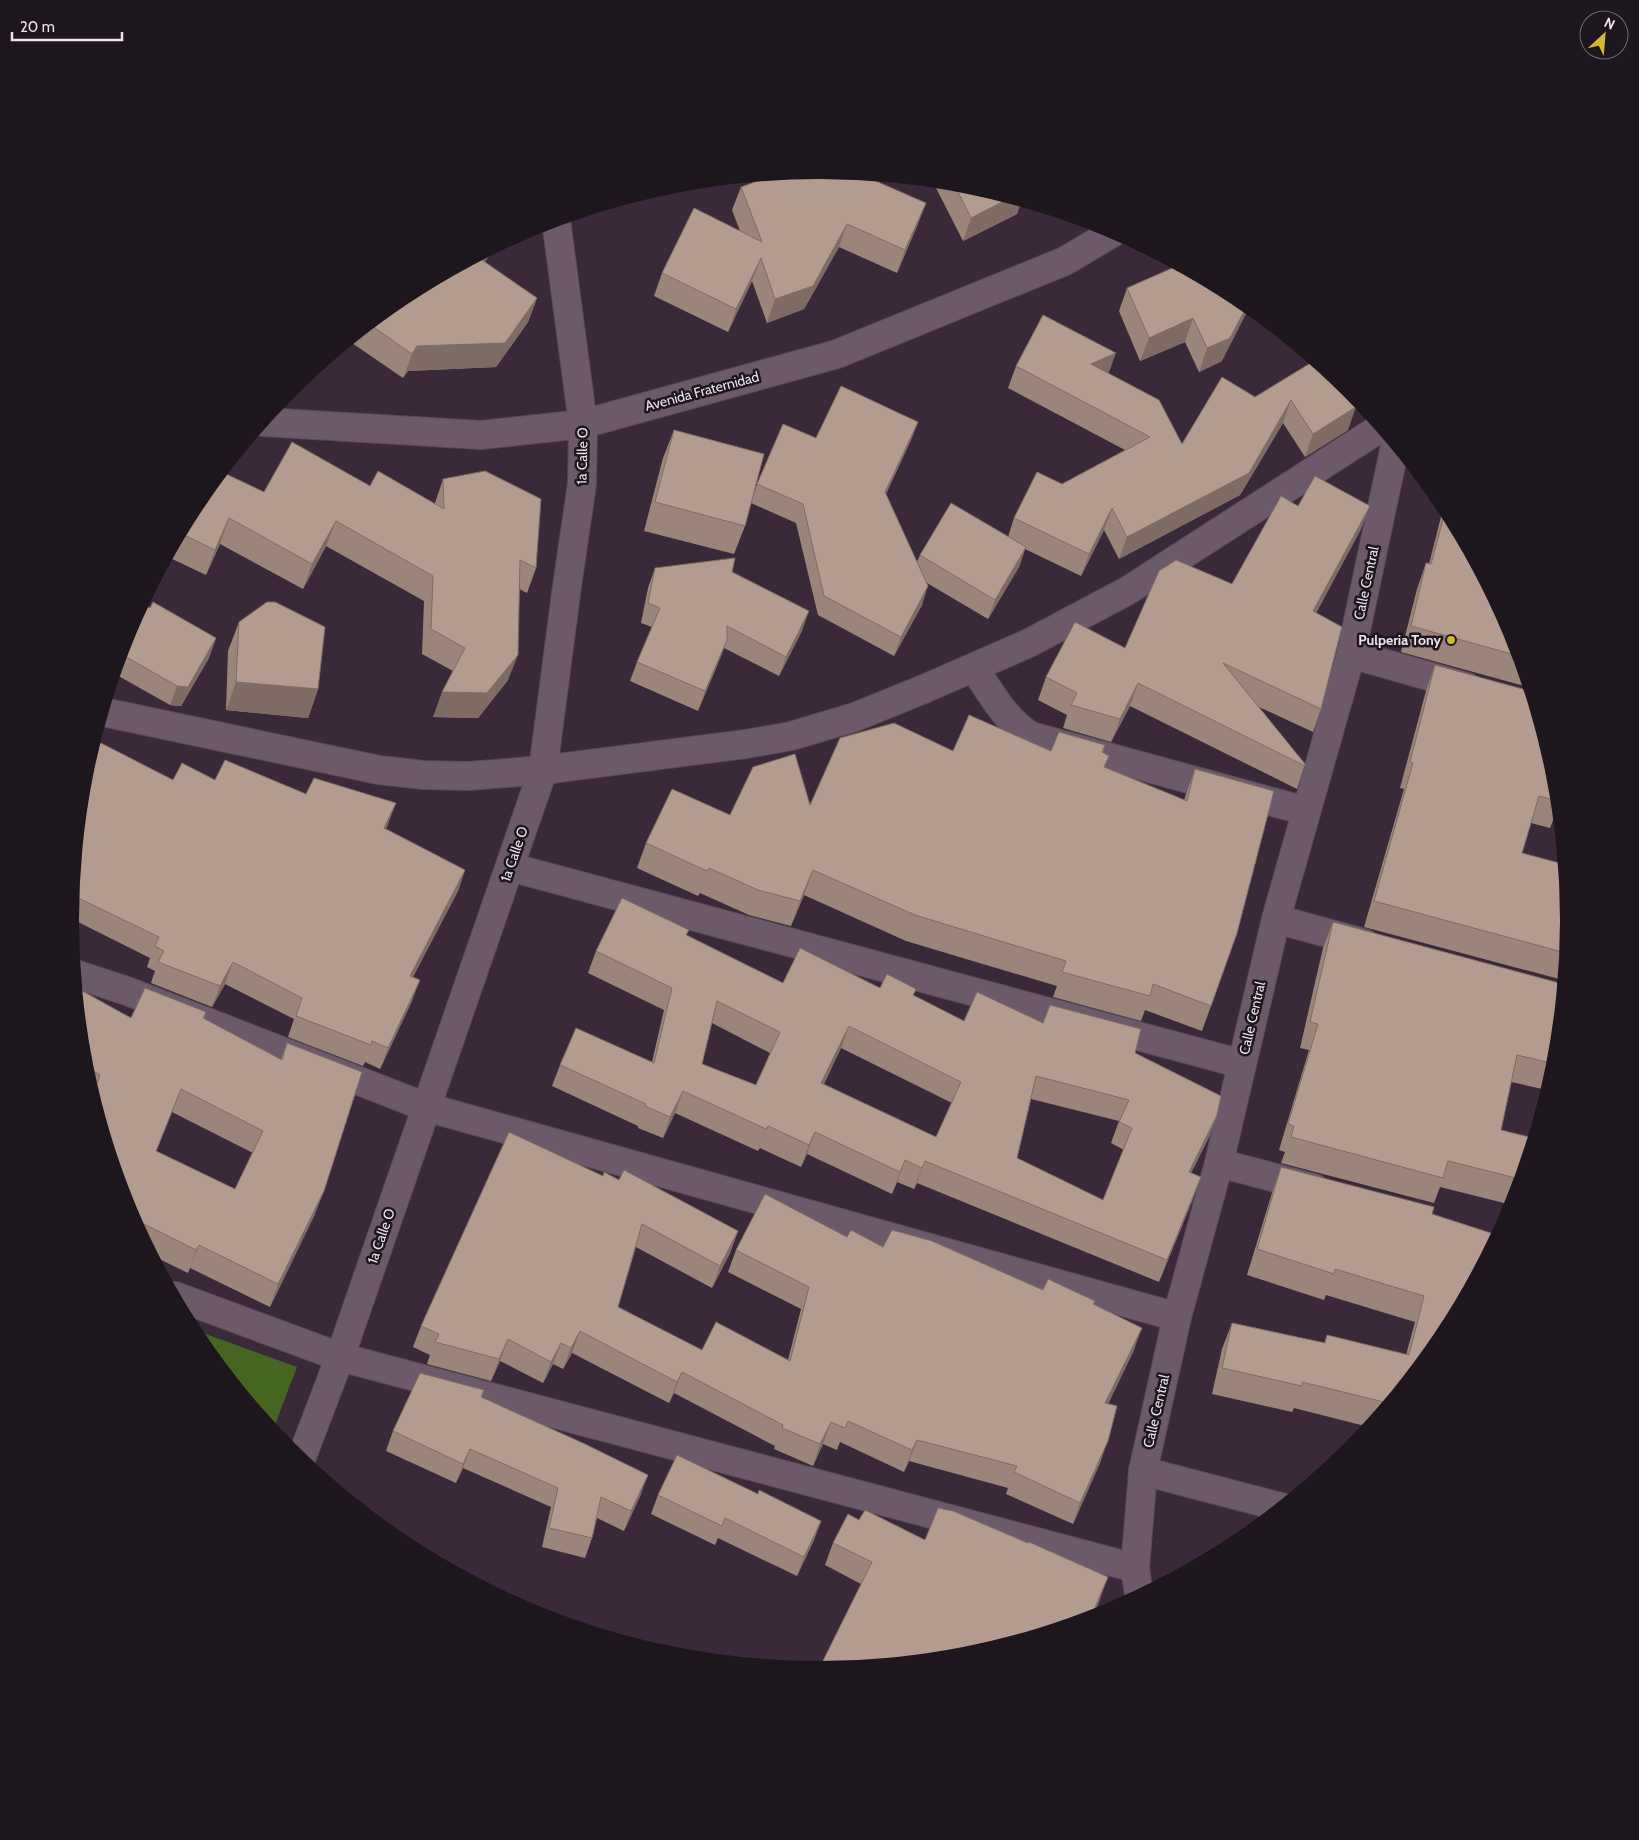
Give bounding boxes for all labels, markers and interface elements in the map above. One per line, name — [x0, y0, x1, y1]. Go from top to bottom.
scale bar — [12, 10, 122, 42]
north arrow — [1579, 10, 1629, 60]
text: N — [1601, 13, 1618, 34]
text: 20 m — [20, 18, 55, 36]
street label: Avenida Fraternidad — [643, 367, 761, 415]
street label: 1a Calle O — [573, 427, 592, 485]
street label: Calle Central — [1349, 544, 1383, 621]
place label: Pulperia Tony — [1358, 631, 1441, 649]
marker: Pulperia Tony — [1445, 634, 1457, 646]
street label: 1a Calle O — [496, 824, 532, 884]
street label: Calle Central — [1235, 979, 1269, 1056]
street label: 1a Calle O — [363, 1206, 399, 1266]
street label: Calle Central — [1139, 1372, 1173, 1449]

